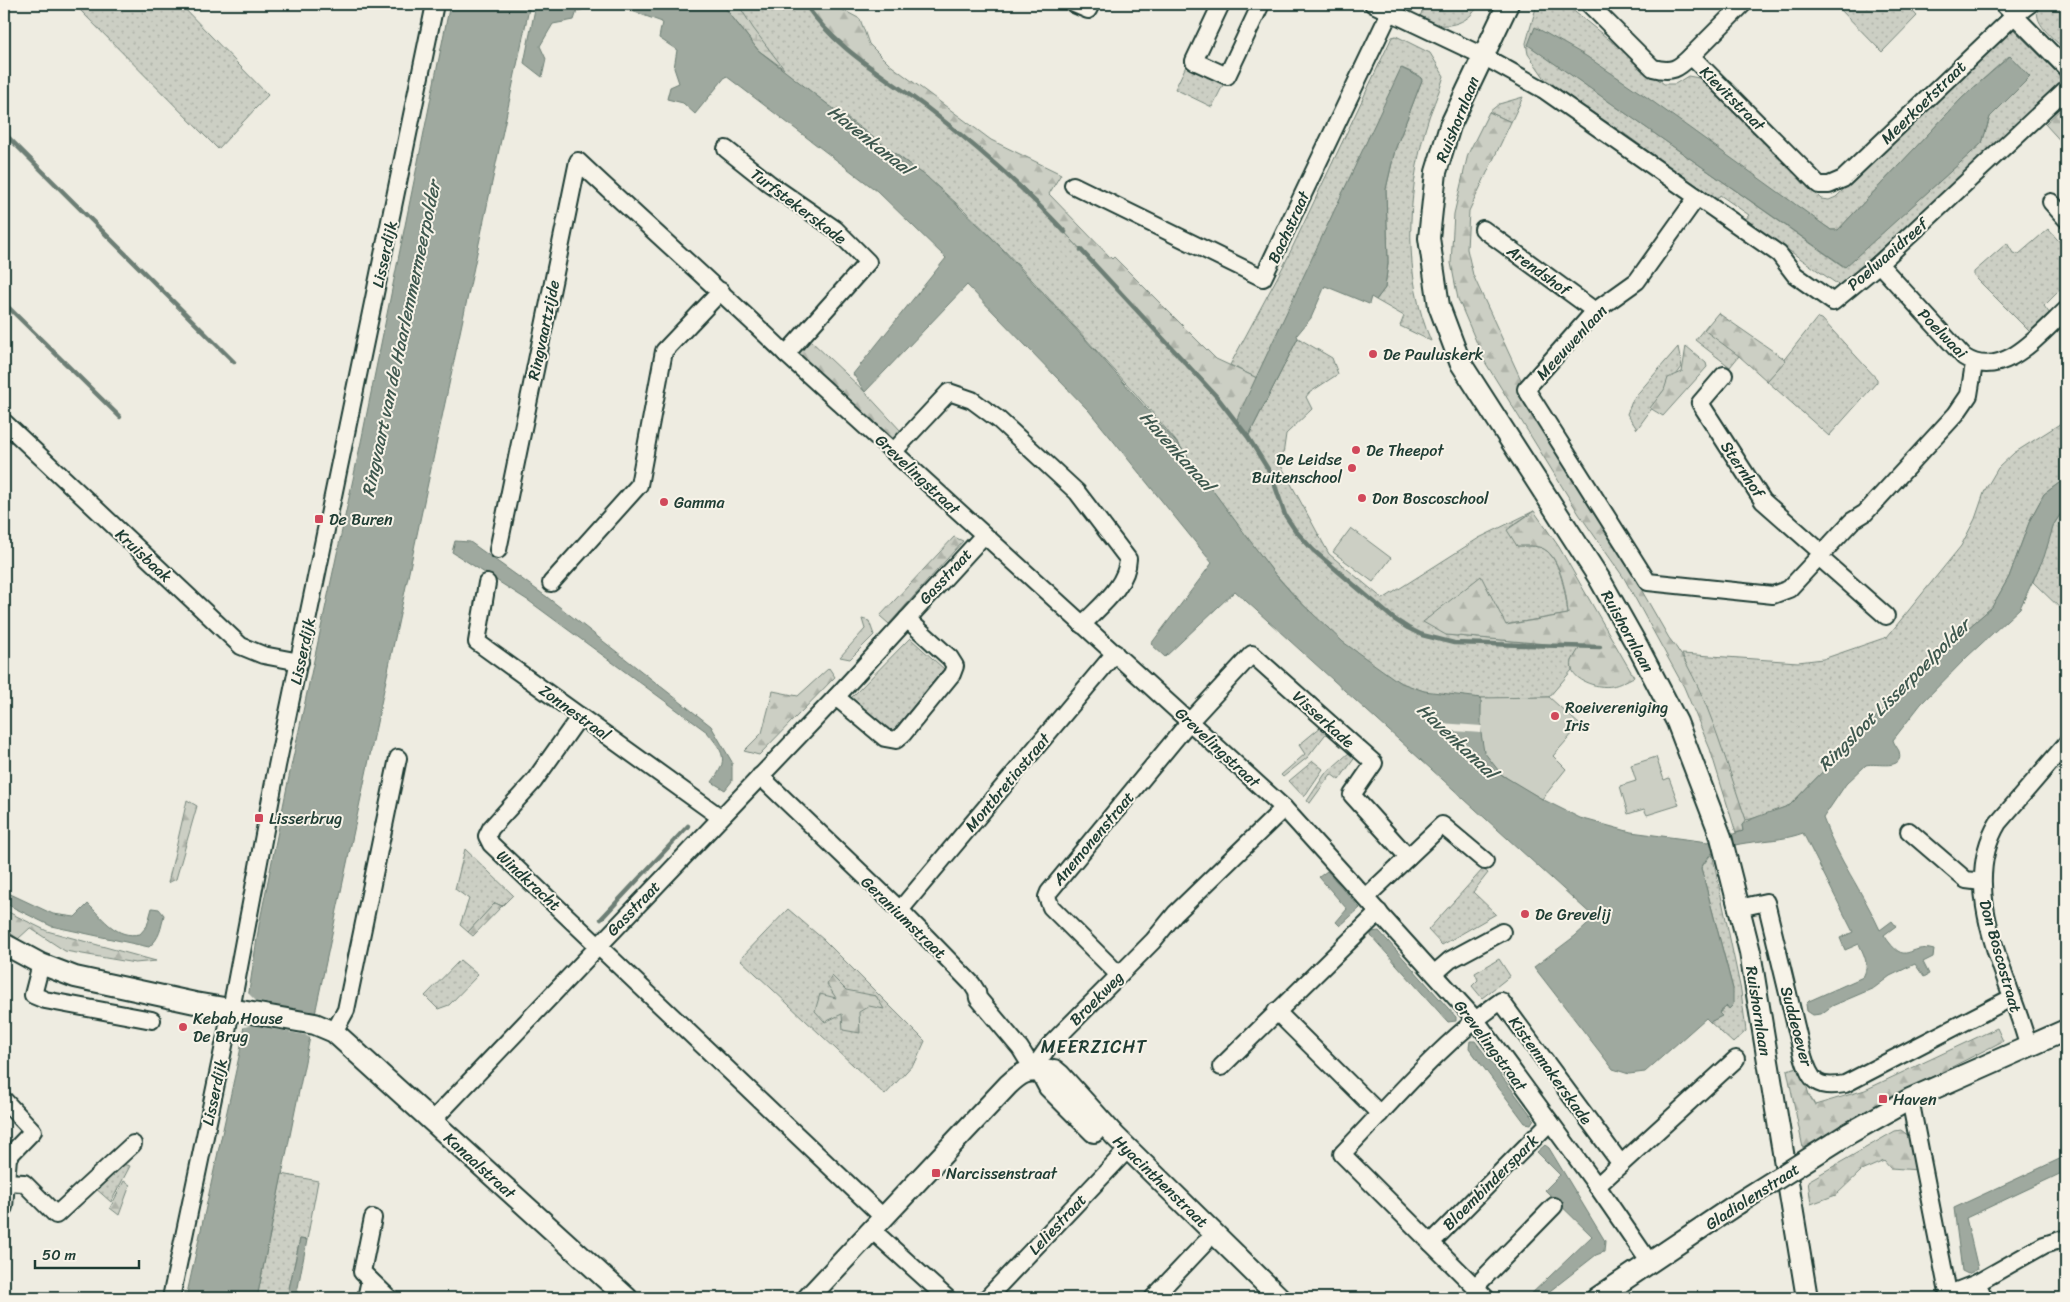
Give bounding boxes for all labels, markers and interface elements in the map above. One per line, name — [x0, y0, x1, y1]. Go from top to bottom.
street label: Meerkoetstraat — [1873, 53, 1973, 151]
street label: Kievitstraat — [1693, 58, 1773, 139]
street label: Ruishornlaan — [1427, 71, 1488, 167]
water label: Havenkanaal — [821, 96, 923, 186]
street label: Turfstekerskade — [744, 160, 853, 252]
water label: Ringvaart van de Haarlemmermeerpolder — [352, 175, 451, 500]
street label: Bachstraat — [1259, 186, 1318, 268]
street label: Poelwaaidreef — [1840, 209, 1936, 298]
street label: Lisserdijk — [363, 218, 406, 290]
street label: Arendshof — [1500, 237, 1578, 305]
street label: Ringvaartzijde — [519, 277, 568, 383]
street label: Meeuwenlaan — [1528, 297, 1615, 387]
street label: Poelwaai — [1911, 301, 1975, 366]
place label: De Pauluskerk — [1383, 340, 1484, 369]
marker: De Pauluskerk — [1367, 348, 1379, 360]
water label: Havenkanaal — [1131, 403, 1225, 502]
street label: Grevelingstraat — [868, 427, 968, 522]
street label: Sternhof — [1713, 435, 1774, 506]
place label: De Theepot — [1366, 436, 1444, 465]
marker: De Theepot — [1350, 444, 1362, 456]
place label: De Leidse Buitenschool — [1252, 445, 1342, 492]
marker: De Leidse Buitenschool — [1346, 462, 1358, 474]
place label: Don Boscoschool — [1372, 484, 1489, 513]
place label: Gamma — [674, 488, 726, 517]
marker: Don Boscoschool — [1356, 492, 1368, 504]
marker: Gamma — [658, 496, 670, 508]
place label: De Buren — [329, 505, 393, 534]
marker: De Buren — [313, 513, 325, 525]
street label: Kruisbaak — [108, 521, 179, 590]
street label: Gasstraat — [911, 541, 979, 611]
street label: Ruishornlaan — [1593, 584, 1662, 678]
water label: Ringsloot Lisserpoelpolder — [1810, 608, 1981, 779]
street label: Lisserdijk — [281, 615, 324, 687]
street label: Zonnestraal — [533, 676, 617, 749]
street label: Visserkade — [1285, 683, 1362, 756]
place label: Roeivereniging Iris — [1564, 693, 1668, 740]
water label: Havenkanaal — [1409, 695, 1508, 790]
street label: Grevelingstraat — [1168, 700, 1268, 795]
marker: Roeivereniging Iris — [1549, 710, 1561, 722]
street label: Montbretiastraat — [957, 726, 1058, 838]
street label: Anemonenstraat — [1044, 784, 1142, 893]
place label: Lisserbrug — [269, 804, 342, 833]
marker: Lisserbrug — [253, 812, 265, 824]
street label: Windkracht — [489, 842, 568, 918]
street label: Geraniumstraat — [854, 868, 954, 966]
street label: Gasstraat — [599, 874, 668, 943]
street label: Don Boscostraat — [1971, 896, 2030, 1016]
place label: De Grevelij — [1535, 900, 1612, 929]
marker: De Grevelij — [1519, 908, 1531, 920]
street label: Broekweg — [1062, 964, 1131, 1033]
street label: Ruishornlaan — [1737, 964, 1780, 1059]
street label: Suddeoever — [1772, 983, 1822, 1071]
street label: Grevelingstraat — [1446, 993, 1535, 1098]
place label: Kebab House De Brug — [193, 1004, 283, 1051]
street label: Kistenmakerskade — [1501, 1010, 1600, 1131]
marker: Kebab House De Brug — [177, 1021, 189, 1033]
district label: MEERZICHT — [1041, 1031, 1147, 1063]
street label: Lisserdijk — [193, 1056, 236, 1128]
place label: Haven — [1893, 1085, 1937, 1114]
marker: Haven — [1877, 1093, 1889, 1105]
street label: Kanaalstraat — [437, 1125, 523, 1207]
street label: Bloembinderspark — [1435, 1127, 1546, 1238]
street label: Hyacinthenstraat — [1106, 1128, 1216, 1235]
street label: Gladiolenstraat — [1699, 1155, 1806, 1238]
place label: Narcissenstraat — [946, 1159, 1058, 1188]
marker: Narcissenstraat — [930, 1167, 942, 1179]
street label: Leliestraat — [1021, 1187, 1094, 1262]
scale bar — [35, 1237, 139, 1269]
text: 50 m — [42, 1242, 77, 1268]

